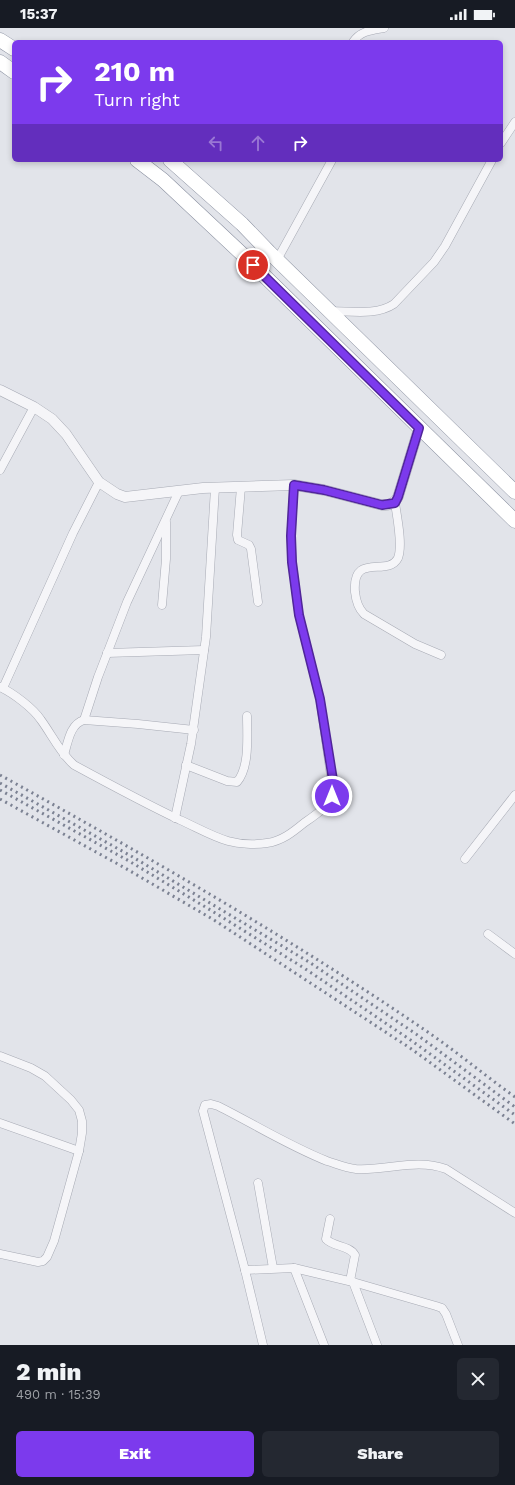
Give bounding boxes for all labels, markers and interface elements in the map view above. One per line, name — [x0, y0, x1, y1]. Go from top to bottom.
text: 15:37 — [20, 5, 57, 23]
text: 210 m — [94, 55, 175, 88]
icon: right — [28, 56, 80, 108]
text: Turn right — [94, 89, 180, 110]
icon: left — [205, 132, 227, 154]
icon: ahead — [247, 132, 269, 154]
icon: right — [289, 132, 311, 154]
pin — [236, 248, 270, 282]
icon: arrive — [242, 254, 264, 276]
position arrow — [311, 775, 353, 817]
text: 2 min — [16, 1358, 81, 1386]
button: close — [457, 1358, 499, 1400]
text: 490 m · 15:39 — [16, 1387, 101, 1402]
button: Exit — [16, 1431, 254, 1477]
button: Share — [262, 1431, 499, 1477]

